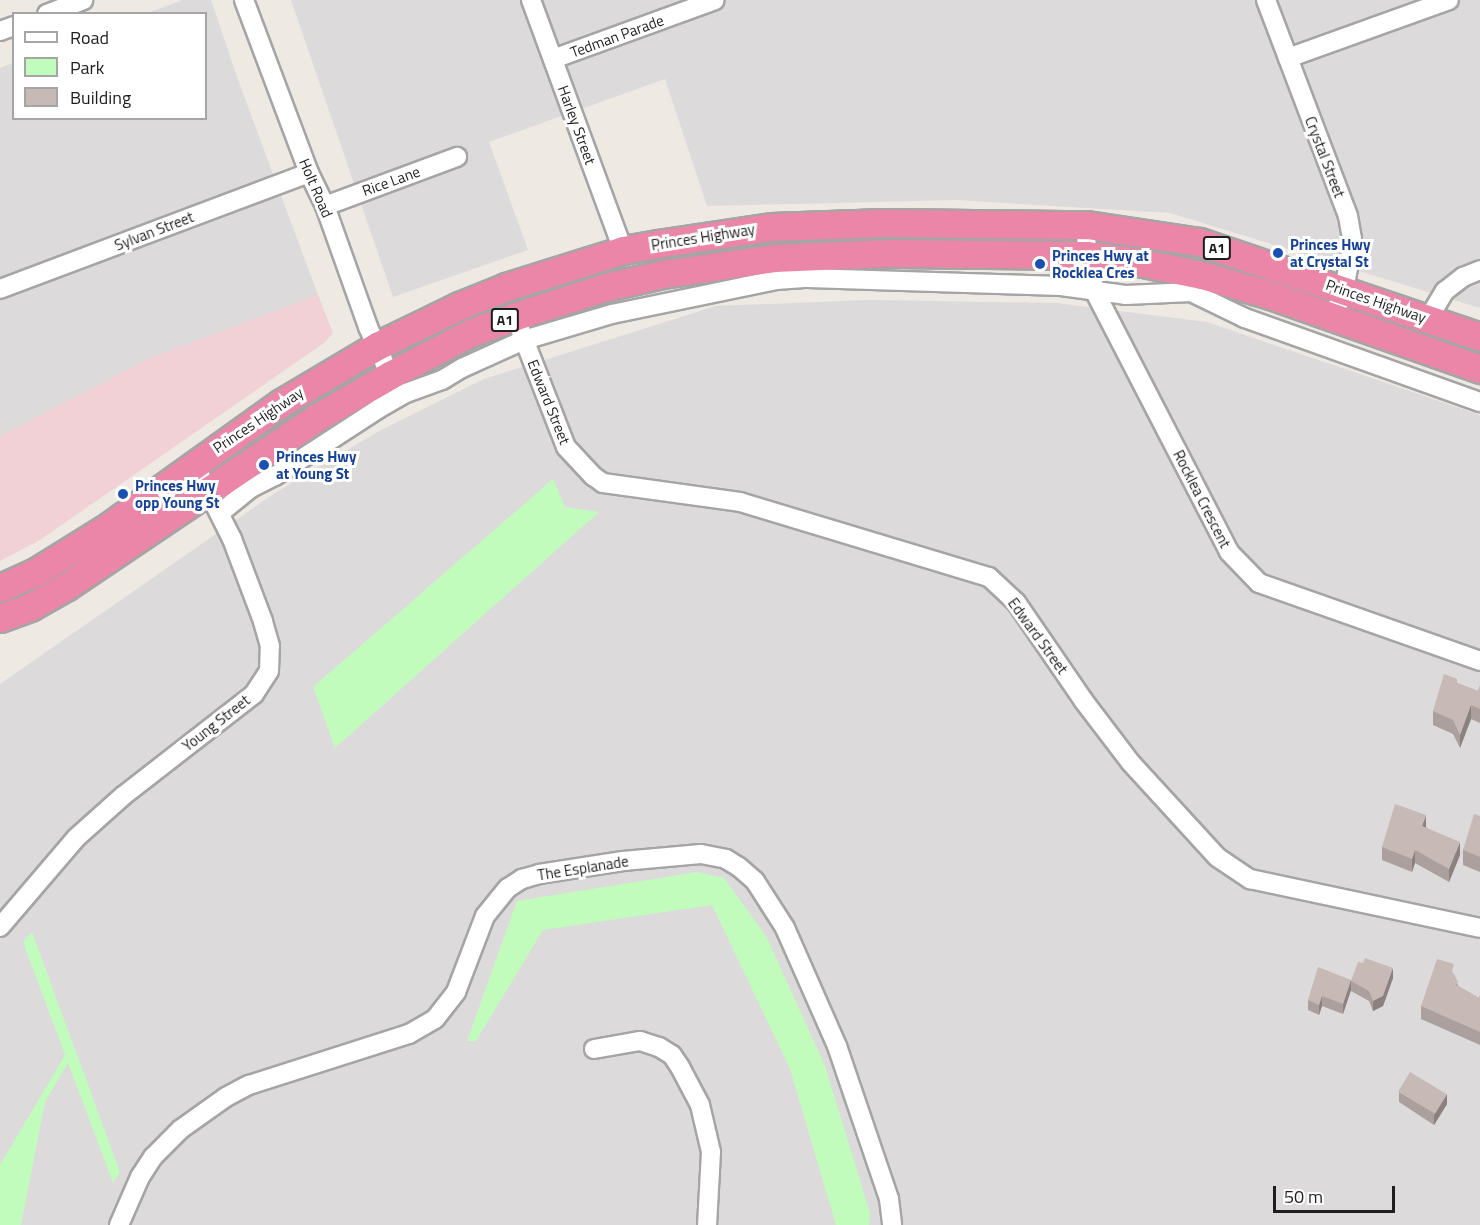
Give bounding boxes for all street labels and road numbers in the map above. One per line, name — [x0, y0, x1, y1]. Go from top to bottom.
street label: Tedman Parade — [568, 11, 666, 61]
street label: Harley Street — [554, 83, 600, 167]
street label: Crystal Street — [1301, 114, 1349, 200]
street label: Holt Road — [296, 156, 336, 220]
street label: Rice Lane — [360, 162, 422, 200]
street label: Sylvan Street — [112, 208, 196, 254]
street label: Princes Highway — [650, 220, 756, 254]
road number: A1 — [1202, 237, 1232, 259]
street label: Princes Highway — [1323, 275, 1429, 327]
road number: A1 — [490, 309, 520, 331]
street label: Edward Street — [524, 357, 574, 447]
street label: Princes Highway — [209, 383, 307, 457]
street label: Rocklea Crescent — [1170, 447, 1234, 551]
street label: Edward Street — [1004, 594, 1072, 678]
street label: Young Street — [179, 691, 253, 755]
street label: The Esplanade — [536, 852, 630, 884]

